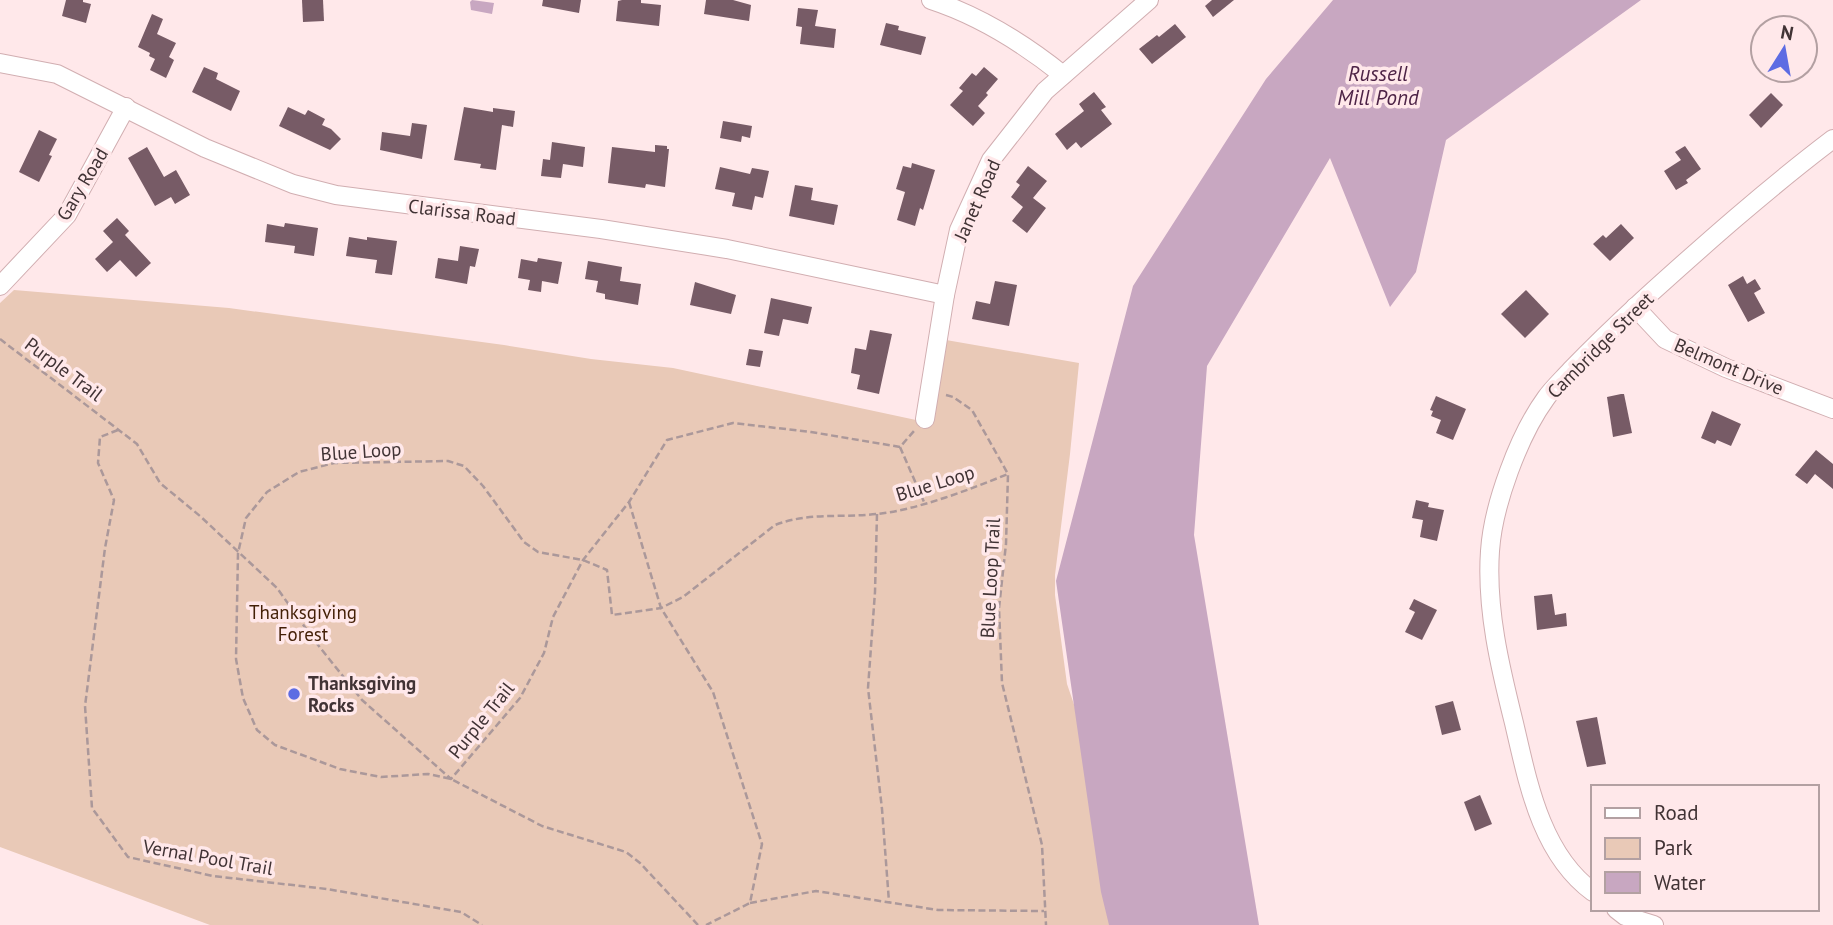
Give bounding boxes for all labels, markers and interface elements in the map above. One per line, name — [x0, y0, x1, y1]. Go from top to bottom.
north arrow — [1749, 14, 1819, 84]
text: N — [1779, 19, 1796, 45]
water label: Russell Mill Pond — [1337, 60, 1420, 111]
street label: Gary Road — [51, 143, 113, 225]
street label: Janet Road — [948, 155, 1006, 245]
street label: Clarissa Road — [407, 194, 517, 230]
street label: Cambridge Street — [1542, 286, 1659, 403]
street label: Purple Trail — [20, 332, 108, 406]
street label: Belmont Drive — [1671, 332, 1787, 400]
street label: Blue Loop — [320, 436, 402, 466]
street label: Blue Loop — [893, 460, 977, 506]
street label: Blue Loop Trail — [975, 517, 1005, 639]
park label: Thanksgiving Forest — [249, 600, 357, 646]
place label: Thanksgiving Rocks — [308, 671, 416, 717]
street label: Purple Trail — [443, 676, 519, 763]
marker: Thanksgiving Rocks — [286, 686, 302, 702]
legend — [1591, 785, 1819, 911]
text: Road — [1654, 799, 1698, 826]
street label: Vernal Pool Trail — [140, 834, 275, 880]
text: Park — [1654, 834, 1693, 861]
text: Water — [1654, 869, 1706, 896]

